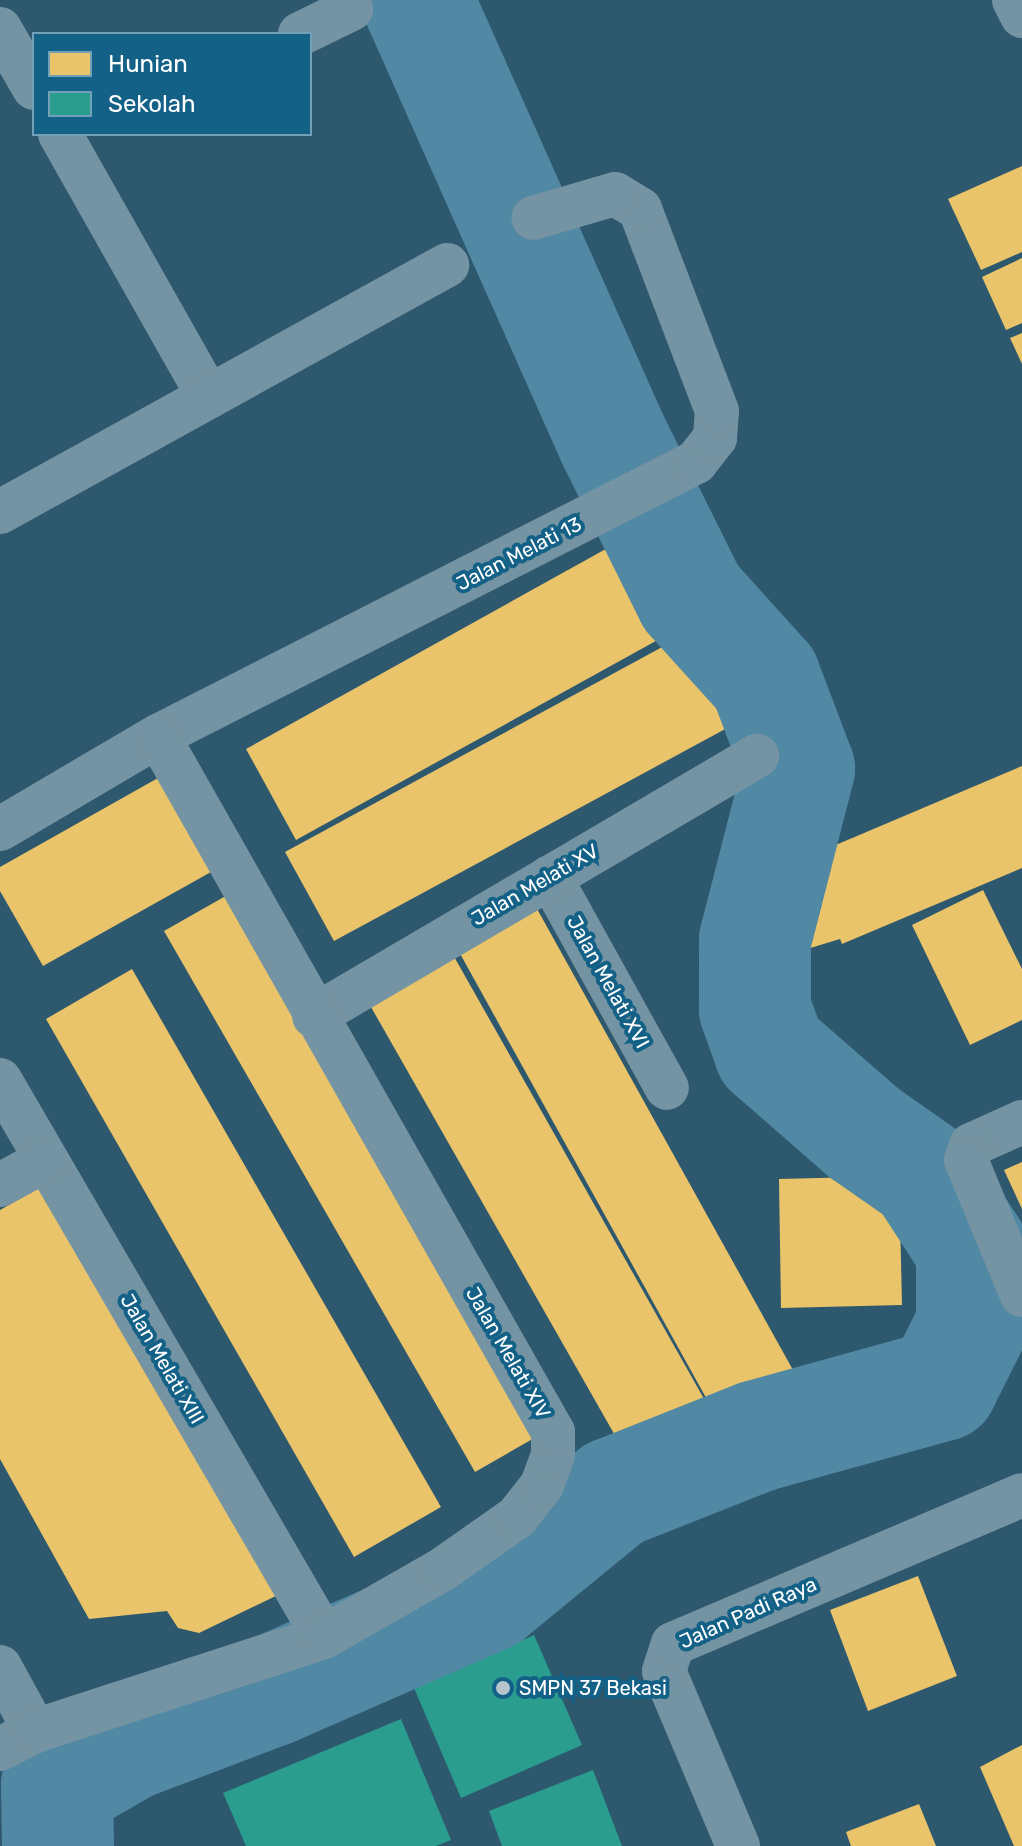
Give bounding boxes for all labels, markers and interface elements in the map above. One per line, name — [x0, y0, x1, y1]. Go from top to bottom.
legend — [32, 32, 312, 136]
text: Hunian — [108, 50, 188, 78]
text: Sekolah — [108, 90, 196, 118]
street label: Jalan Melati 13 — [452, 512, 586, 596]
street label: Jalan Melati XV — [467, 839, 603, 931]
street label: Jalan Melati XVI — [562, 911, 654, 1053]
street label: Jalan Melati XIV — [461, 1283, 555, 1423]
street label: Jalan Melati XIII — [115, 1290, 209, 1428]
street label: Jalan Padi Raya — [676, 1572, 820, 1654]
place label: SMPN 37 Bekasi — [519, 1676, 667, 1700]
marker: SMPN 37 Bekasi — [494, 1679, 512, 1697]

